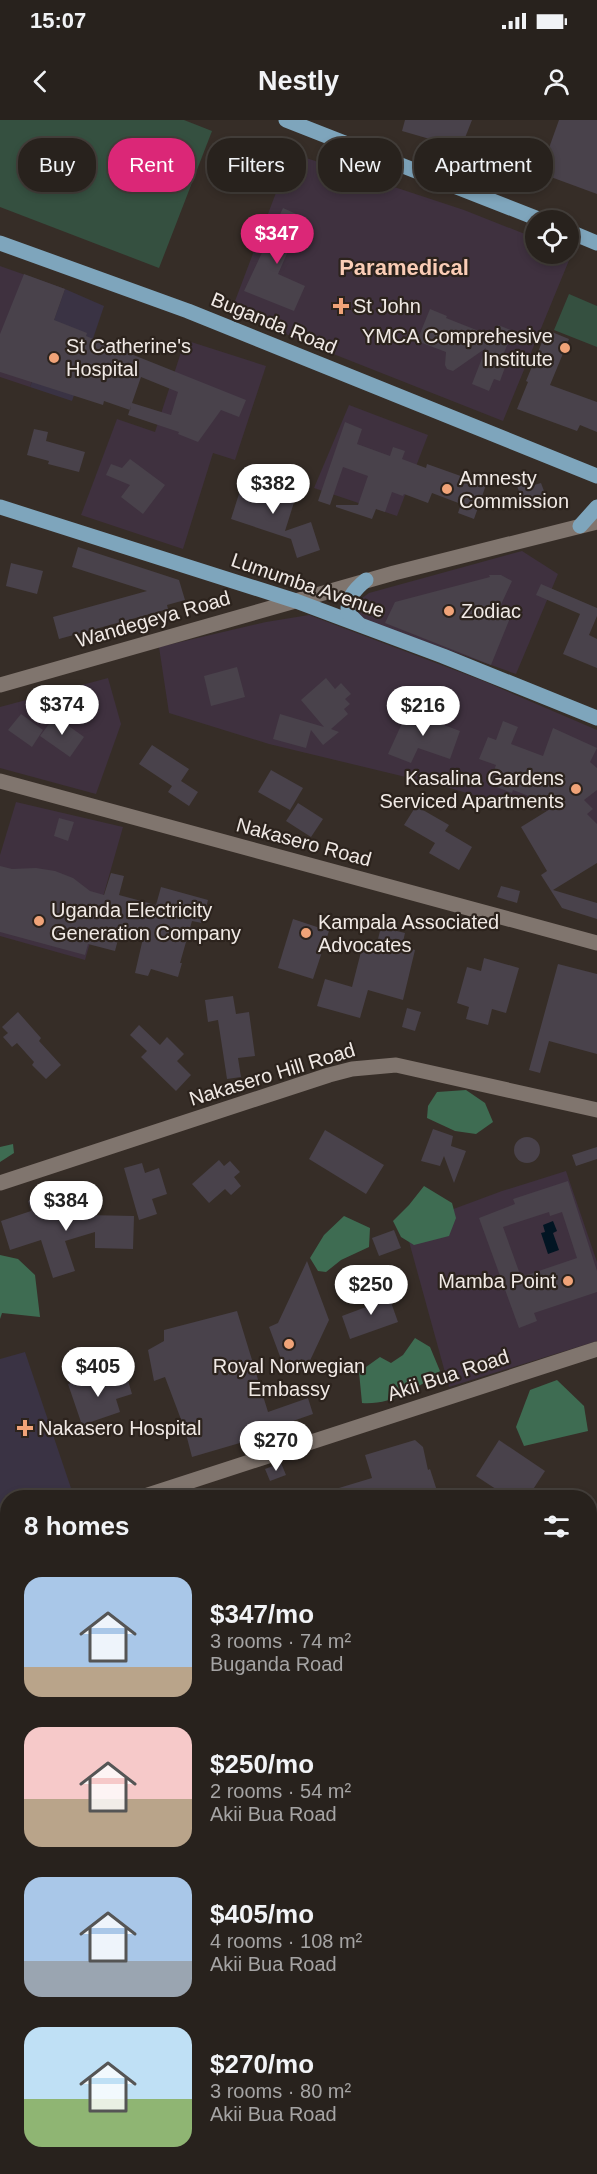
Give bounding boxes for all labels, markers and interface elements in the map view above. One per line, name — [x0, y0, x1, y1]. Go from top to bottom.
text: 15:07 — [30, 8, 86, 33]
icon: back — [24, 65, 57, 98]
icon: person — [540, 65, 573, 98]
text: Nestly — [258, 66, 339, 96]
chip: Buy — [18, 138, 96, 192]
chip: Rent — [108, 138, 195, 192]
chip: Filters — [207, 138, 306, 192]
chip: New — [318, 138, 402, 192]
chip: Apartment — [414, 138, 553, 192]
map controls — [525, 210, 579, 264]
button: locate — [525, 210, 579, 264]
pin: $347 — [241, 214, 313, 265]
text: $347 — [255, 222, 299, 244]
district label: Paramedical — [339, 255, 469, 280]
street label: Buganda Road — [208, 288, 340, 358]
place label: St John — [353, 295, 421, 317]
marker: St John — [334, 299, 348, 313]
place label: YMCA Comprehesive Institute — [362, 325, 553, 370]
place label: St Catherine's Hospital — [66, 335, 191, 380]
marker: YMCA Comprehesive Institute — [558, 341, 572, 355]
marker: St Catherine's Hospital — [47, 351, 61, 365]
pin: $382 — [237, 464, 309, 515]
place label: Amnesty Commission — [459, 467, 569, 512]
text: $382 — [251, 472, 295, 494]
marker: Amnesty Commission — [440, 482, 454, 496]
street label: Lumumba Avenue — [228, 548, 388, 622]
street label: Wandegeya Road — [73, 586, 233, 652]
place label: Zodiac — [461, 600, 521, 622]
marker: Zodiac — [442, 604, 456, 618]
pin: $374 — [26, 685, 98, 736]
pin: $216 — [387, 686, 459, 737]
text: $374 — [40, 693, 84, 715]
text: $216 — [401, 694, 445, 716]
place label: Kasalina Gardens Serviced Apartments — [379, 767, 564, 812]
marker: Kasalina Gardens Serviced Apartments — [569, 782, 583, 796]
street label: Nakasero Road — [234, 813, 374, 871]
place label: Uganda Electricity Generation Company — [51, 899, 241, 944]
place label: Kampala Associated Advocates — [318, 911, 499, 956]
marker: Uganda Electricity Generation Company — [32, 914, 46, 928]
marker: Kampala Associated Advocates — [299, 926, 313, 940]
street label: Nakasero Hill Road — [186, 1038, 358, 1110]
pin: $384 — [30, 1181, 102, 1232]
text: $384 — [44, 1189, 88, 1211]
pin: $250 — [335, 1265, 407, 1316]
place label: Mamba Point — [438, 1270, 556, 1292]
text: $250 — [349, 1273, 393, 1295]
marker: Mamba Point — [561, 1274, 575, 1288]
marker: Royal Norwegian Embassy — [282, 1337, 296, 1351]
street label: Akii Bua Road — [384, 1345, 512, 1405]
pin: $405 — [62, 1347, 134, 1398]
text: $405 — [76, 1355, 120, 1377]
place label: Royal Norwegian Embassy — [213, 1355, 365, 1400]
place label: Nakasero Hospital — [38, 1417, 201, 1439]
marker: Nakasero Hospital — [16, 1419, 34, 1437]
pin: $270 — [240, 1421, 312, 1472]
text: $270 — [254, 1429, 298, 1451]
icon: filters — [540, 1510, 573, 1543]
text: 8 homes — [24, 1511, 130, 1541]
text: $347/mo — [210, 1599, 314, 1629]
icon: home — [72, 1601, 144, 1673]
text: 3 rooms · 74 m² — [210, 1630, 351, 1652]
text: Buganda Road — [210, 1653, 343, 1675]
text: $250/mo — [210, 1749, 314, 1779]
icon: home — [72, 1751, 144, 1823]
text: 2 rooms · 54 m² — [210, 1780, 351, 1802]
text: Akii Bua Road — [210, 1803, 337, 1825]
text: $405/mo — [210, 1899, 314, 1929]
icon: home — [72, 1901, 144, 1973]
text: 4 rooms · 108 m² — [210, 1930, 362, 1952]
text: Akii Bua Road — [210, 1953, 337, 1975]
text: $270/mo — [210, 2049, 314, 2079]
icon: home — [72, 2051, 144, 2123]
text: 3 rooms · 80 m² — [210, 2080, 351, 2102]
text: Akii Bua Road — [210, 2103, 337, 2125]

